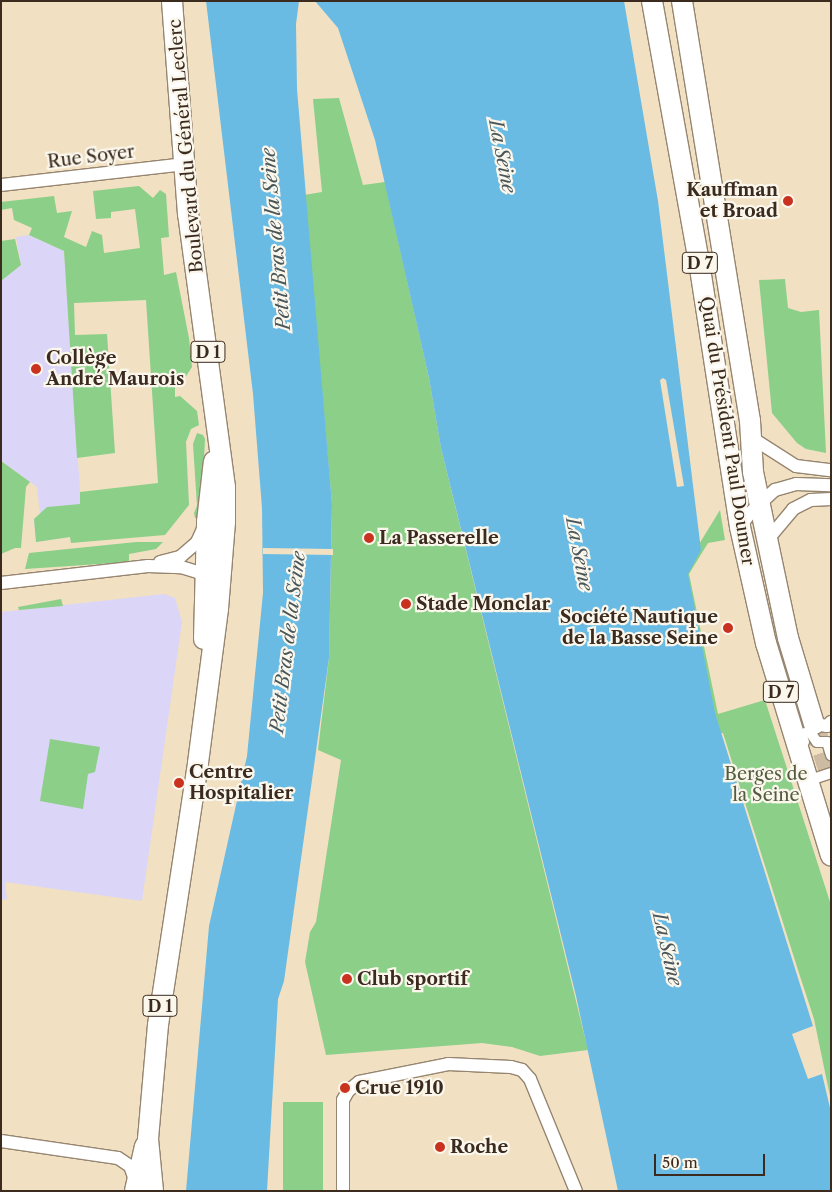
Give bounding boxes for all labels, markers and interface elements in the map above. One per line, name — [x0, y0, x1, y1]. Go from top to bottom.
street label: Boulevard du Général Leclerc — [164, 18, 208, 274]
water label: La Seine — [484, 117, 520, 195]
street label: Rue Soyer — [46, 141, 136, 173]
water label: Petit Bras de la Seine — [257, 147, 295, 331]
place label: Kauffman et Broad — [686, 180, 778, 222]
marker: Kauffman et Broad — [782, 195, 794, 207]
road number: D 7 — [681, 250, 719, 276]
street label: Quai du Président Paul Doumer — [695, 295, 759, 567]
road number: D 1 — [189, 338, 227, 366]
place label: Collège André Maurois — [46, 348, 184, 390]
marker: Collège André Maurois — [30, 363, 42, 375]
water label: La Seine — [561, 515, 597, 593]
place label: La Passerelle — [379, 527, 499, 549]
marker: La Passerelle — [363, 532, 375, 544]
water label: Petit Bras de la Seine — [266, 550, 310, 734]
place label: Stade Monclar — [416, 593, 550, 615]
marker: Stade Monclar — [400, 598, 412, 610]
place label: Société Nautique de la Basse Seine — [560, 607, 718, 650]
marker: Société Nautique de la Basse Seine — [722, 622, 734, 634]
road number: D 7 — [762, 679, 800, 706]
place label: Centre Hospitalier — [189, 762, 293, 804]
park label: Berges de la Seine — [724, 764, 808, 806]
marker: Centre Hospitalier — [173, 777, 185, 789]
water label: La Seine — [648, 910, 686, 988]
place label: Club sportif — [357, 968, 468, 990]
marker: Club sportif — [341, 973, 353, 985]
road number: D 1 — [141, 992, 179, 1019]
place label: Crue 1910 — [355, 1077, 444, 1099]
marker: Crue 1910 — [339, 1082, 351, 1094]
place label: Roche — [450, 1136, 508, 1158]
marker: Roche — [434, 1141, 446, 1153]
scale bar — [657, 1144, 768, 1176]
text: 50 m — [662, 1153, 698, 1172]

